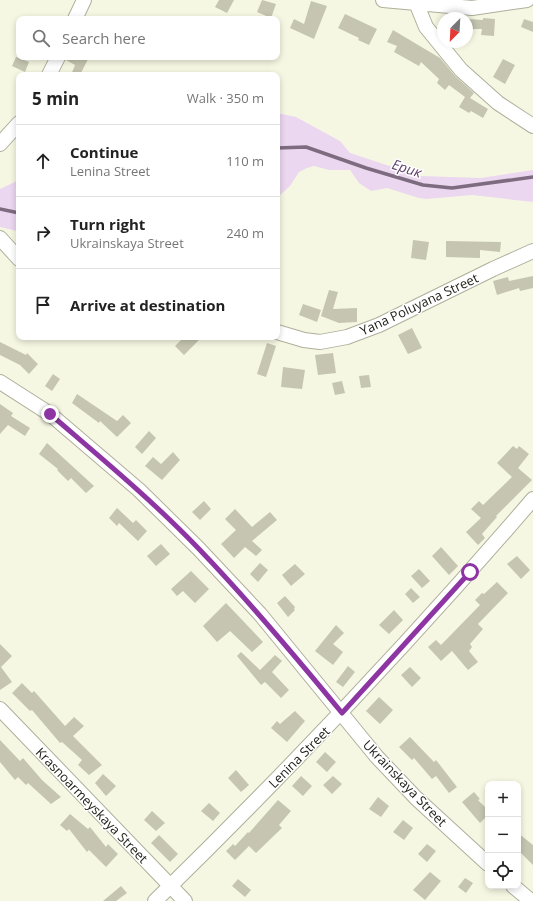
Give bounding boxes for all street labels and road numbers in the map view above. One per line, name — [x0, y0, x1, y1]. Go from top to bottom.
street label: Yana Poluyana Street — [357, 269, 481, 339]
street label: Lenina Street — [264, 722, 334, 792]
street label: Ukrainskaya Street — [359, 736, 451, 830]
street label: Krasnoarmeyskaya Street — [32, 743, 152, 867]

